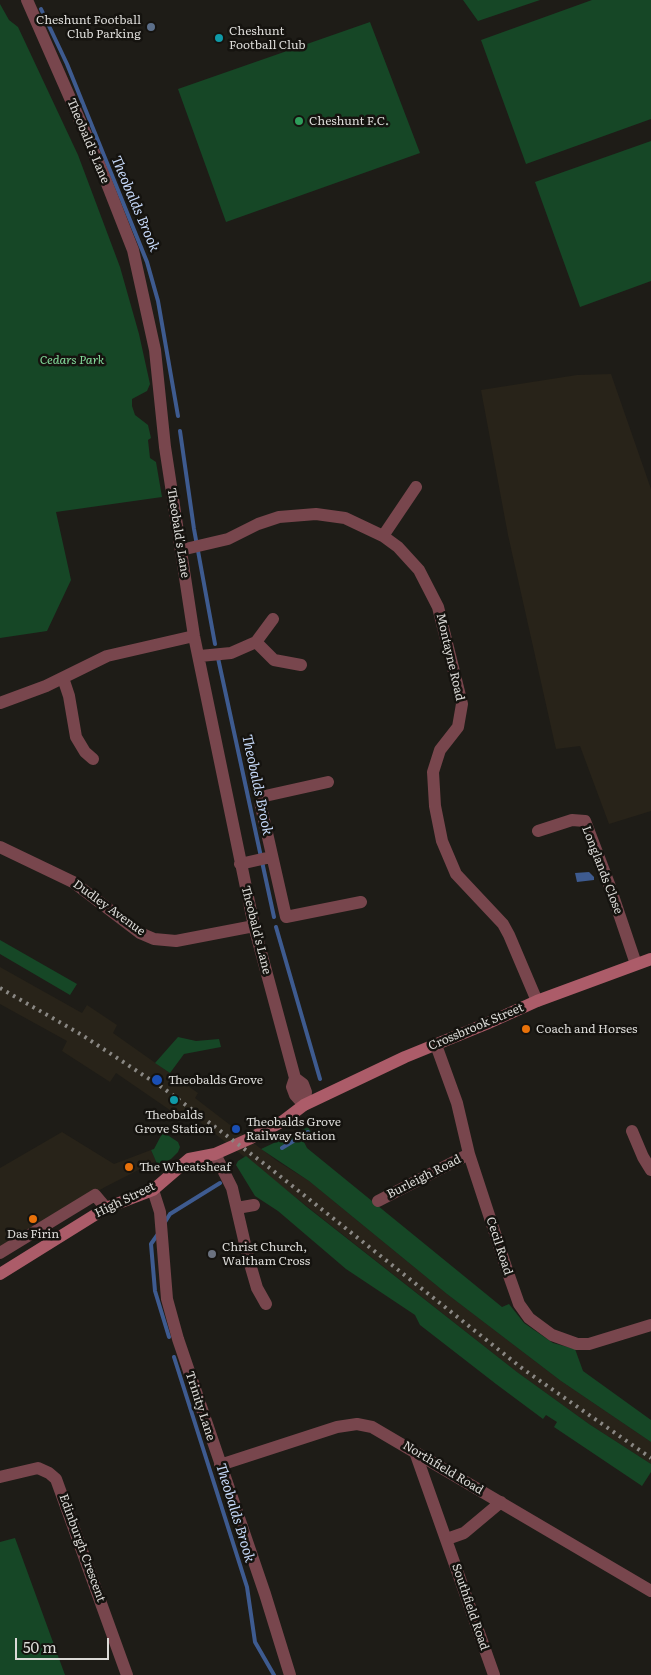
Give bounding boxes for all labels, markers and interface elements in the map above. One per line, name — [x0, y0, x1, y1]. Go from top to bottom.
place label: Cheshunt Football Club Parking — [36, 13, 141, 41]
marker: Cheshunt Football Club Parking — [145, 21, 157, 33]
place label: Cheshunt Football Club — [229, 24, 306, 52]
marker: Cheshunt Football Club — [213, 32, 225, 44]
street label: Theobald's Lane — [64, 96, 112, 186]
place label: Cheshunt F.C. — [309, 114, 389, 128]
marker: Cheshunt F.C. — [293, 115, 305, 127]
water label: Theobalds Brook — [107, 153, 163, 255]
park label: Cedars Park — [40, 353, 104, 367]
street label: Theobald's Lane — [164, 487, 192, 579]
street label: Montayne Road — [433, 612, 467, 702]
water label: Theobalds Brook — [238, 733, 276, 837]
street label: Longlands Close — [579, 824, 625, 916]
street label: Dudley Avenue — [70, 877, 148, 939]
street label: Theobald's Lane — [238, 884, 274, 976]
street label: Crossbrook Street — [426, 1000, 526, 1054]
place label: Coach and Horses — [536, 1022, 637, 1036]
marker: Coach and Horses — [520, 1023, 532, 1035]
marker: Theobalds Grove — [150, 1073, 164, 1087]
place label: Theobalds Grove — [168, 1073, 263, 1087]
marker: Theobalds Grove Station — [168, 1094, 180, 1106]
place label: Theobalds Grove Station — [135, 1108, 213, 1136]
place label: Theobalds Grove Railway Station — [246, 1115, 341, 1143]
marker: Theobalds Grove Railway Station — [230, 1123, 242, 1135]
street label: Burleigh Road — [385, 1152, 463, 1202]
place label: The Wheatsheaf — [139, 1160, 231, 1174]
marker: The Wheatsheaf — [123, 1161, 135, 1173]
street label: High Street — [92, 1179, 158, 1221]
marker: Das Firin — [27, 1213, 39, 1225]
street label: Cecil Road — [483, 1215, 515, 1277]
place label: Das Firin — [7, 1227, 59, 1241]
place label: Christ Church, Waltham Cross — [222, 1240, 310, 1268]
marker: Christ Church, Waltham Cross — [206, 1248, 218, 1260]
street label: Trinity Lane — [182, 1370, 218, 1442]
street label: Northfield Road — [400, 1438, 486, 1498]
water label: Theobalds Brook — [212, 1461, 258, 1565]
street label: Edinburgh Crescent — [56, 1492, 108, 1604]
street label: Southfield Road — [448, 1562, 492, 1652]
scale bar — [18, 1628, 111, 1660]
text: 50 m — [23, 1635, 57, 1658]

